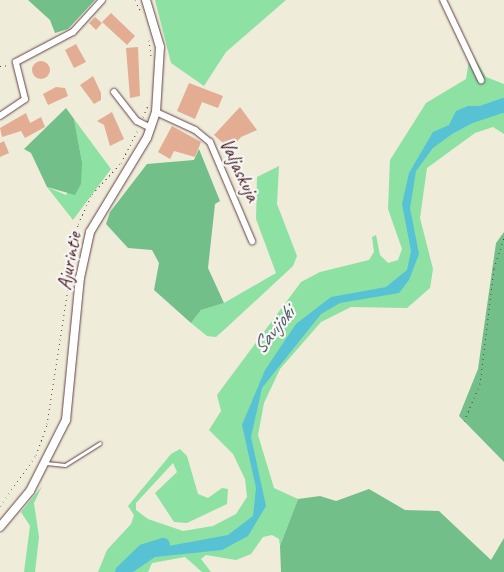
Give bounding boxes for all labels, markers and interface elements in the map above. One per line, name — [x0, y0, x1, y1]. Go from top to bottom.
street label: Valjaskuja — [215, 134, 265, 206]
street label: Ajurintie — [52, 230, 86, 292]
water label: Savijoki — [247, 302, 299, 358]

